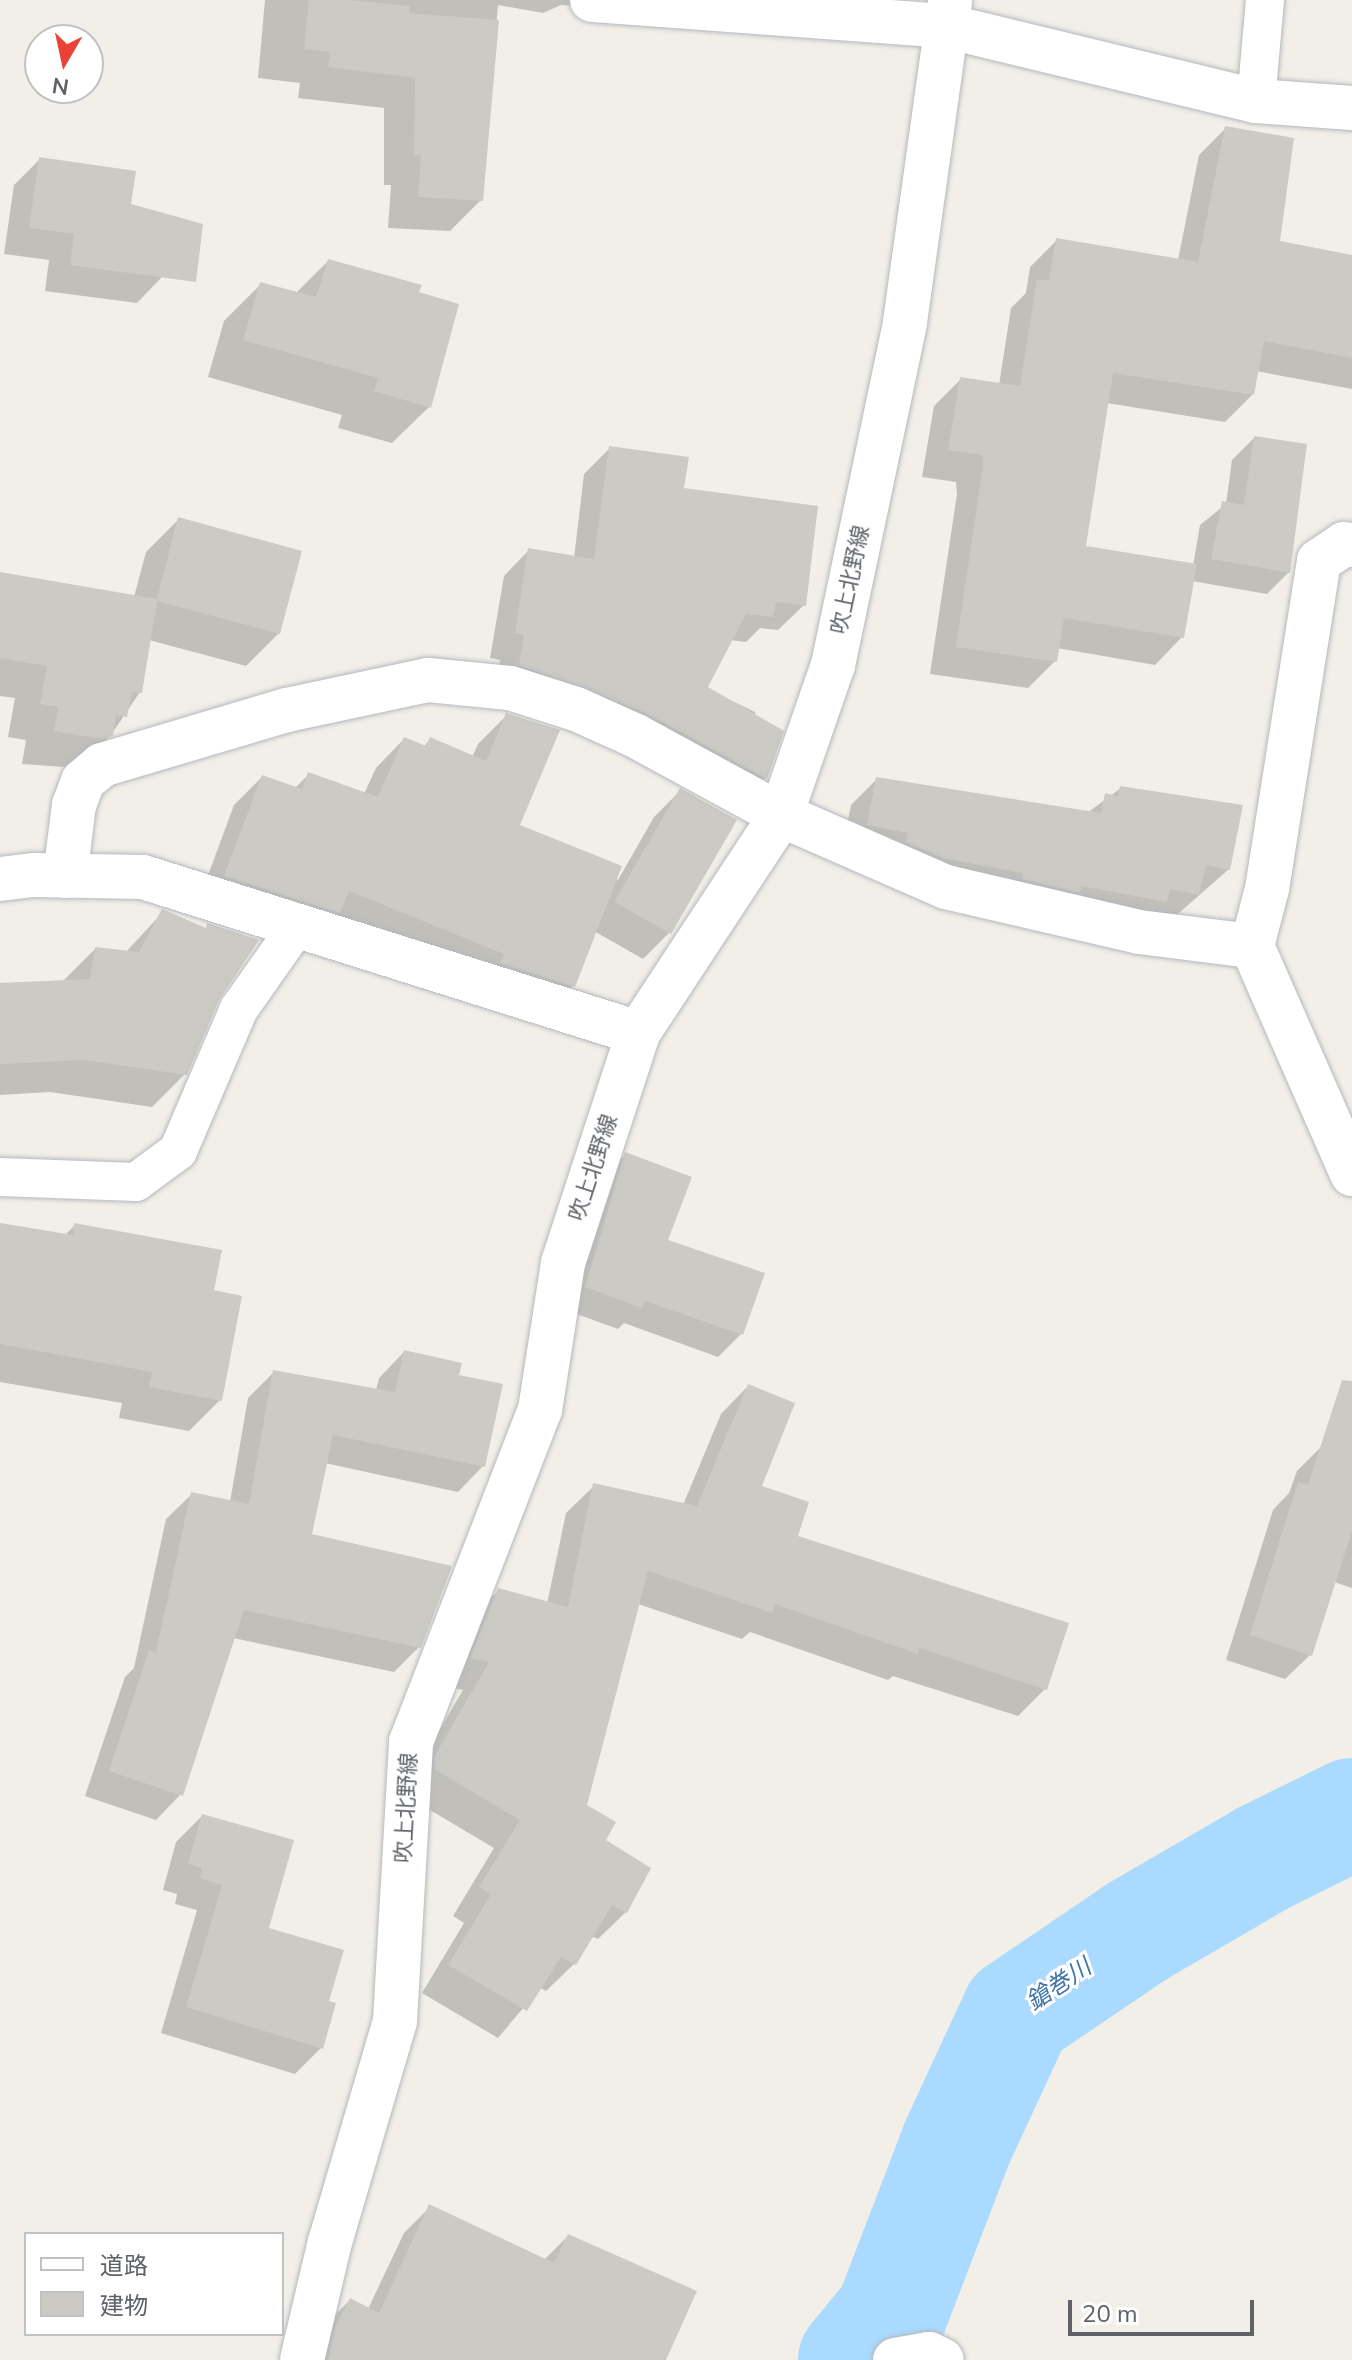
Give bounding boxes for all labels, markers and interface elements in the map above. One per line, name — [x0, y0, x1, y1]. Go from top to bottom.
north arrow — [24, 24, 104, 104]
text: N — [50, 70, 71, 102]
street label: 吹上北野線 — [827, 523, 875, 637]
street label: 吹上北野線 — [564, 1112, 624, 1224]
street label: 吹上北野線 — [391, 1752, 423, 1864]
water label: 鎗巻川 — [1021, 1953, 1097, 2017]
legend — [24, 2232, 284, 2336]
text: 道路 — [100, 2250, 148, 2282]
scale bar — [1072, 2284, 1258, 2334]
text: 建物 — [100, 2290, 148, 2322]
text: 20 m — [1082, 2298, 1138, 2330]

